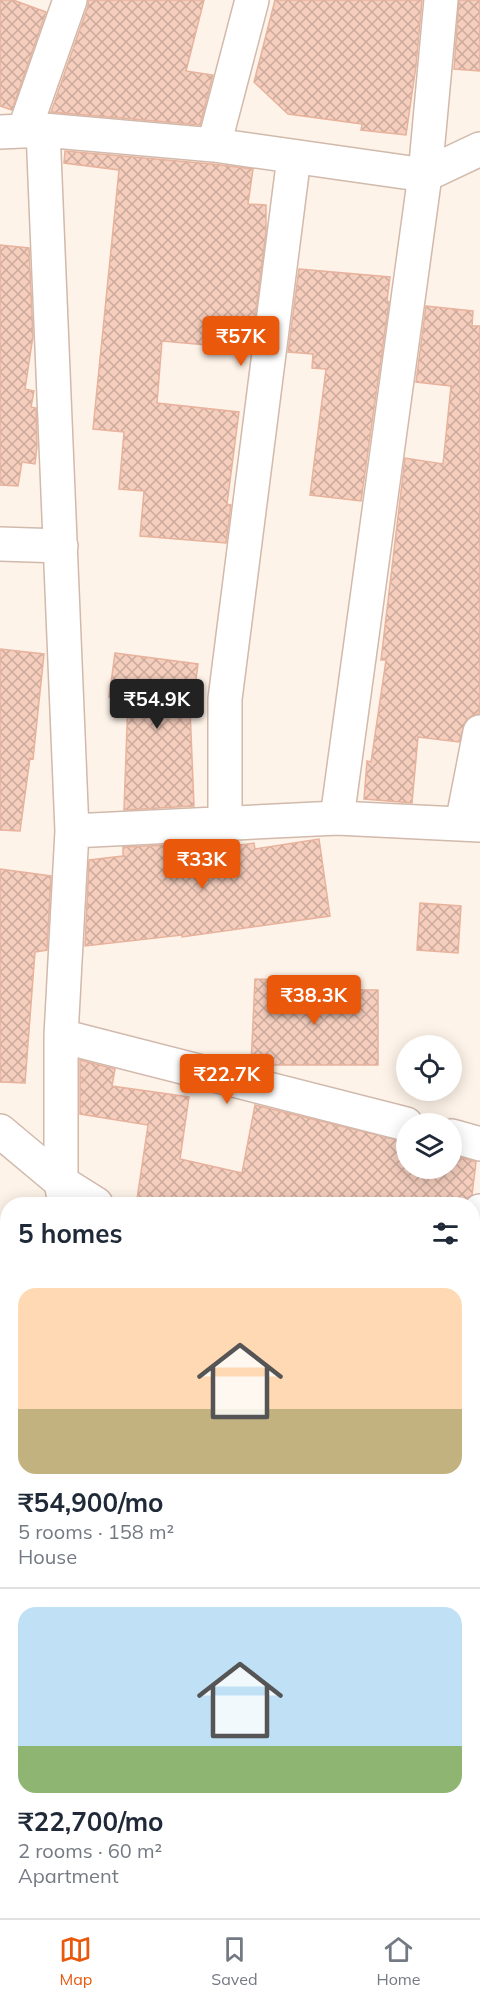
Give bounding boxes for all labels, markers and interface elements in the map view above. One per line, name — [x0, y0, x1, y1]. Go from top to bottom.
pin: ₹57K — [205, 316, 277, 367]
text: ₹57K — [216, 323, 266, 348]
pin: ₹54.9K — [108, 679, 206, 730]
text: ₹54.9K — [124, 686, 190, 711]
pin: ₹33K — [166, 839, 238, 890]
text: ₹33K — [177, 846, 227, 871]
pin: ₹38.3K — [265, 975, 363, 1026]
text: ₹38.3K — [281, 982, 347, 1007]
map controls — [396, 1035, 462, 1179]
button: locate — [396, 1035, 462, 1101]
pin: ₹22.7K — [178, 1054, 276, 1105]
text: ₹22.7K — [194, 1061, 260, 1086]
button: layers — [396, 1113, 462, 1179]
text: 5 homes — [18, 1217, 122, 1250]
icon: filters — [429, 1217, 462, 1250]
icon: home — [186, 1327, 294, 1435]
text: ₹54,900/mo — [18, 1486, 163, 1519]
text: 5 rooms · 158 m² — [18, 1519, 174, 1544]
text: House — [18, 1544, 77, 1569]
icon: home — [186, 1646, 294, 1754]
text: ₹22,700/mo — [18, 1805, 163, 1838]
text: 2 rooms · 60 m² — [18, 1838, 162, 1863]
text: Apartment — [18, 1863, 119, 1888]
tab: Map — [59, 1933, 92, 1989]
tab: Saved — [211, 1933, 258, 1989]
tab: Home — [376, 1933, 421, 1989]

